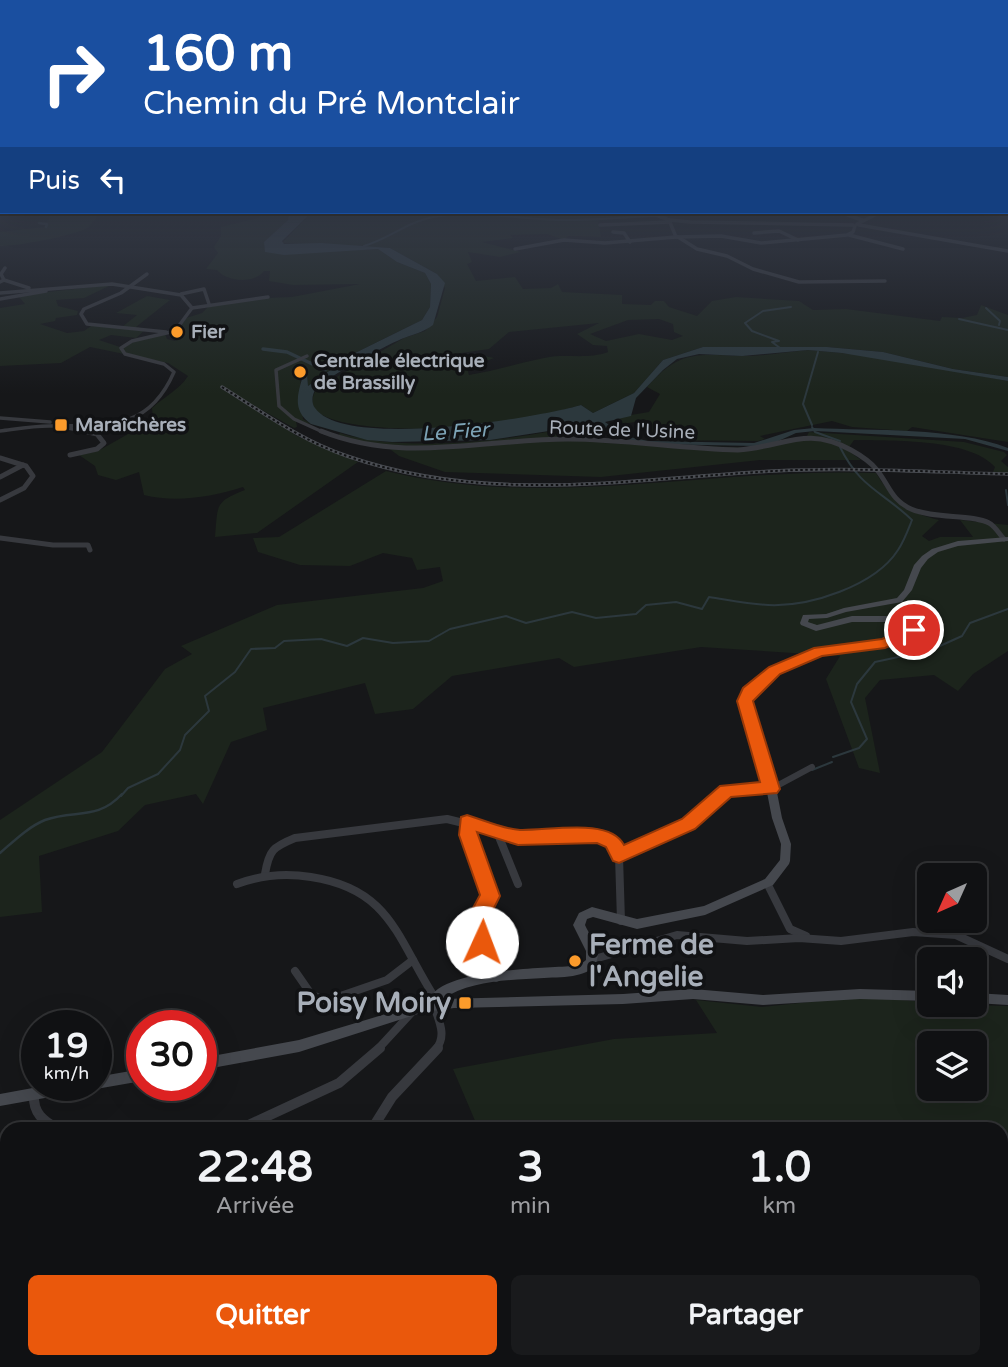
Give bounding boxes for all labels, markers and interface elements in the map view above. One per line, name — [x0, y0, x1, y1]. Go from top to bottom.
text: 160 m — [143, 25, 293, 84]
icon: right — [28, 28, 119, 119]
text: Chemin du Pré Montclair — [143, 85, 520, 123]
icon: left — [94, 161, 132, 199]
text: Puis — [28, 165, 80, 196]
place label: Fier — [191, 321, 226, 343]
marker: Fier — [169, 324, 185, 340]
place label: Centrale électrique de Brassilly — [314, 350, 485, 395]
marker: Centrale électrique de Brassilly — [292, 364, 308, 380]
place label: Maraîchères — [75, 414, 186, 436]
street label: Route de l'Usine — [548, 416, 696, 444]
marker: Maraîchères — [53, 417, 69, 433]
water label: Le Fier — [421, 417, 492, 447]
pin — [884, 600, 944, 660]
icon: arrive — [895, 611, 933, 649]
north arrow — [917, 863, 987, 933]
map controls — [917, 863, 987, 1101]
position arrow — [445, 905, 519, 979]
place label: Ferme de l'Angelie — [589, 928, 714, 994]
button: sound — [917, 947, 987, 1017]
marker: Ferme de l'Angelie — [567, 953, 583, 969]
place label: Poisy Moiry — [297, 986, 451, 1020]
marker: Poisy Moiry — [457, 995, 473, 1011]
speed limit sign: 30 — [126, 1010, 217, 1101]
text: 19 — [45, 1025, 88, 1067]
button: layers — [917, 1031, 987, 1101]
text: km/h — [44, 1062, 89, 1084]
text: 22:48 — [197, 1142, 313, 1193]
text: 3 — [517, 1142, 544, 1193]
text: 1.0 — [748, 1142, 811, 1193]
text: Arrivée — [216, 1192, 294, 1220]
text: min — [510, 1192, 551, 1220]
text: km — [763, 1192, 796, 1220]
button: Quitter — [28, 1275, 497, 1355]
button: Partager — [511, 1275, 980, 1355]

